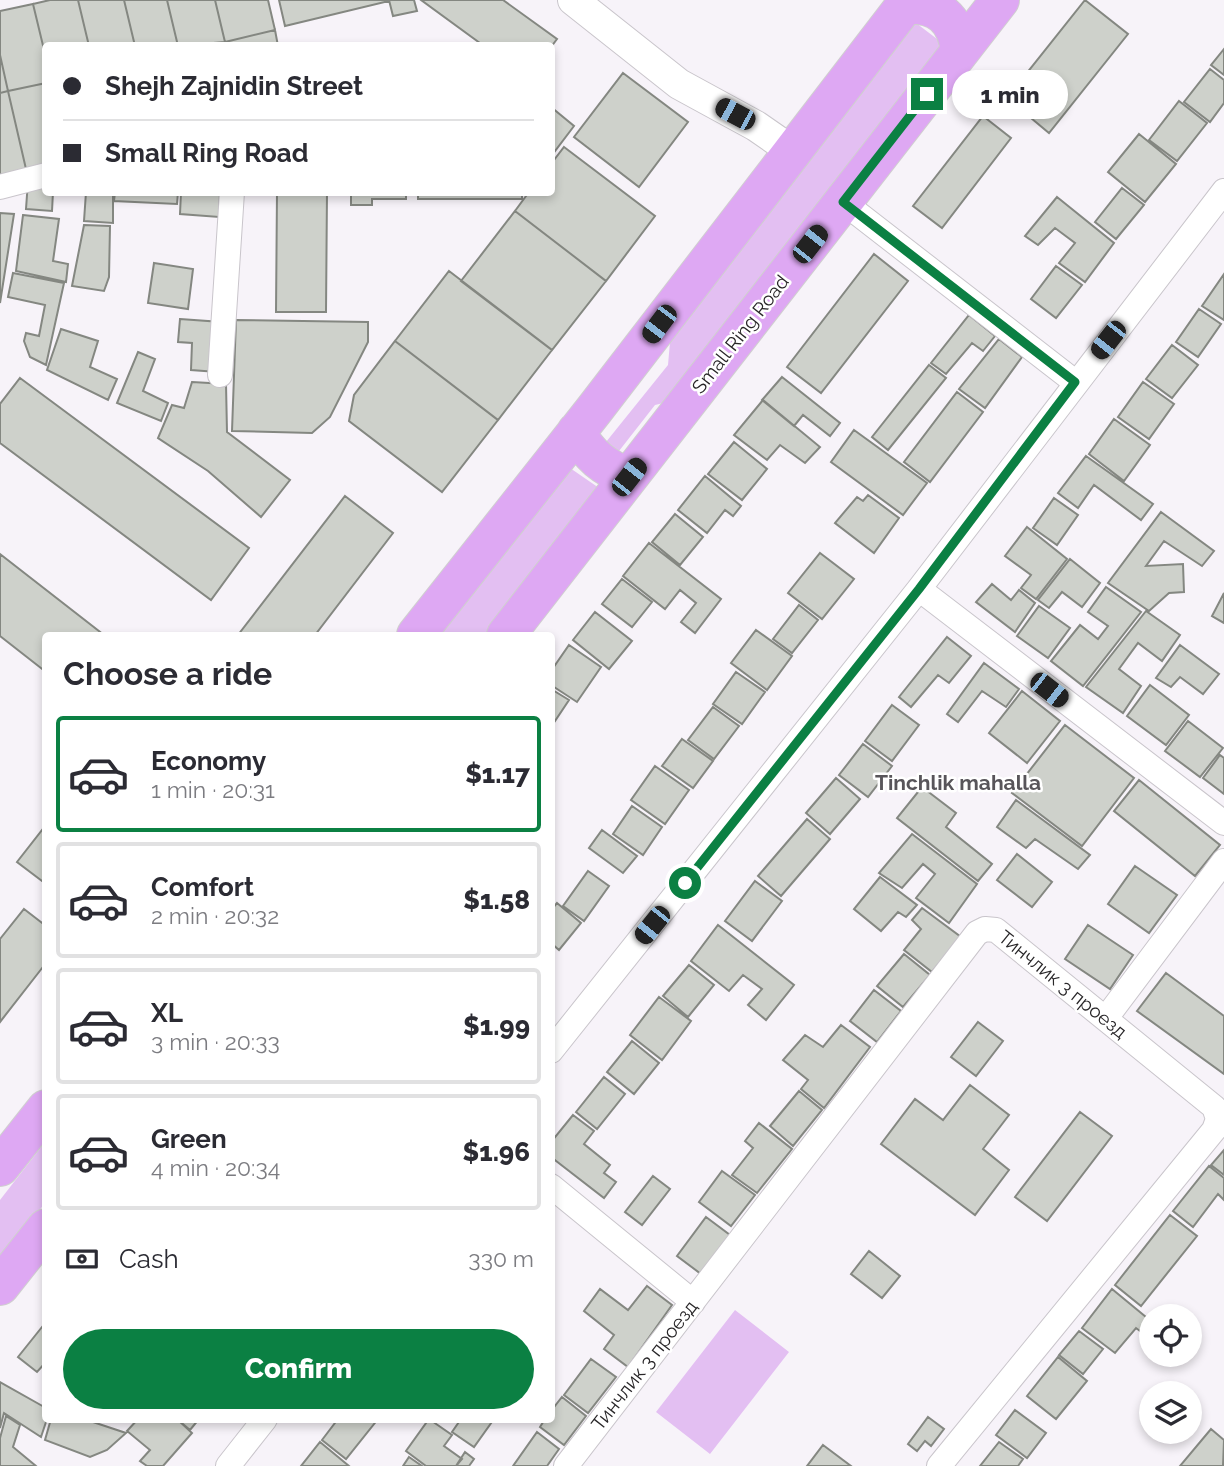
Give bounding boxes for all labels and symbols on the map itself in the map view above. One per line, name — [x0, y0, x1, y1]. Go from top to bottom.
callout: 1 min — [951, 70, 1067, 119]
route end — [911, 78, 943, 110]
car — [712, 95, 759, 133]
car — [789, 221, 832, 267]
street label: Small Ring Road — [687, 271, 793, 397]
car — [638, 301, 681, 347]
car — [1087, 317, 1130, 363]
car — [608, 454, 651, 500]
car — [1026, 669, 1073, 711]
district label: Tinchlik mahalla — [875, 770, 1041, 795]
route start — [669, 867, 701, 899]
car — [631, 902, 674, 948]
street label: Тинчлик 3 проезд — [994, 926, 1132, 1042]
street label: Тинчлик 3 проезд — [587, 1296, 701, 1434]

